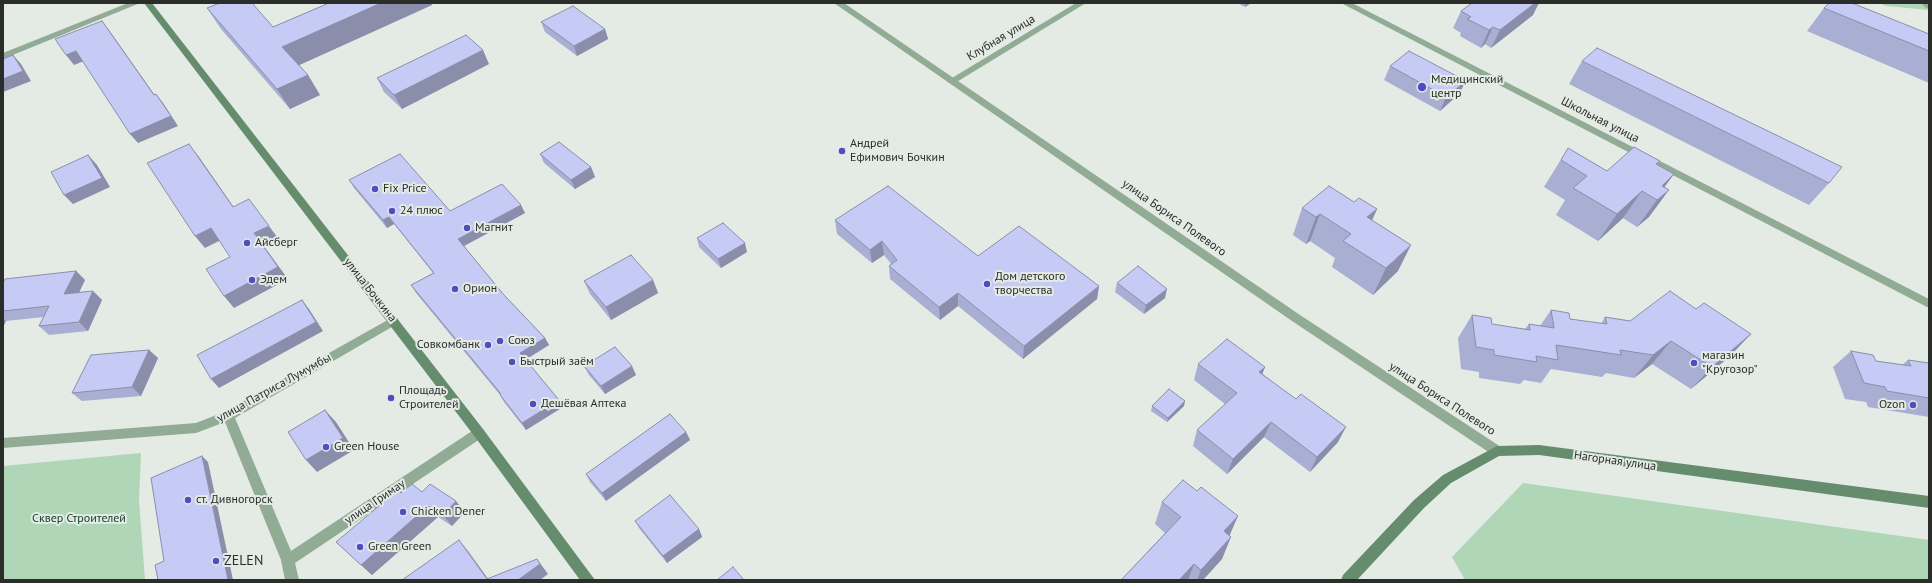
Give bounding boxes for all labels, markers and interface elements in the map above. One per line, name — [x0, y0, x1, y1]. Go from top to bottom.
street label: Клубная улица — [964, 12, 1038, 64]
place label: Медицинский центр — [1431, 73, 1503, 101]
marker: Медицинский центр — [1416, 81, 1428, 93]
street label: Школьная улица — [1558, 94, 1642, 146]
place label: Андрей Ефимович Бочкин — [850, 137, 945, 165]
marker: Андрей Ефимович Бочкин — [837, 146, 847, 156]
street label: улица Бориса Полевого — [1119, 177, 1229, 259]
place label: Fix Price — [383, 182, 427, 196]
marker: Fix Price — [370, 184, 380, 194]
place label: 24 плюс — [400, 204, 443, 218]
marker: 24 плюс — [387, 206, 397, 216]
place label: Магнит — [475, 221, 513, 235]
marker: Магнит — [462, 223, 472, 233]
place label: Айсберг — [255, 236, 297, 250]
marker: Айсберг — [242, 238, 252, 248]
street label: улица Бочкина — [341, 255, 399, 325]
place label: Дом детского творчества — [995, 270, 1065, 298]
place label: Эдем — [260, 273, 287, 287]
marker: Эдем — [247, 275, 257, 285]
marker: Дом детского творчества — [982, 279, 992, 289]
place label: Орион — [463, 282, 497, 296]
marker: Орион — [450, 284, 460, 294]
place label: Союз — [508, 334, 535, 348]
marker: Союз — [495, 336, 505, 346]
place label: Совкомбанк — [417, 338, 480, 352]
marker: Совкомбанк — [483, 340, 493, 350]
place label: магазин "Кругозор" — [1702, 349, 1758, 377]
street label: улица Патриса Лумумбы — [214, 351, 334, 425]
place label: Быстрый заём — [520, 355, 594, 369]
marker: Быстрый заём — [507, 357, 517, 367]
marker: магазин "Кругозор" — [1689, 358, 1699, 368]
street label: улица Бориса Полевого — [1386, 359, 1498, 439]
place label: Площадь Строителей — [399, 384, 458, 412]
marker: Площадь Строителей — [386, 393, 396, 403]
place label: Дешёвая Аптека — [541, 397, 626, 411]
place label: Ozon — [1879, 398, 1905, 412]
marker: Дешёвая Аптека — [528, 399, 538, 409]
marker: Ozon — [1908, 400, 1918, 410]
place label: Green House — [334, 440, 399, 454]
marker: Green House — [321, 442, 331, 452]
street label: Нагорная улица — [1573, 448, 1657, 474]
street label: улица Гримау — [342, 476, 408, 528]
place label: ст. Дивногорск — [196, 493, 273, 507]
marker: ст. Дивногорск — [183, 495, 193, 505]
place label: Chicken Dener — [411, 505, 485, 519]
marker: Chicken Dener — [398, 507, 408, 517]
park label: Сквер Строителей — [32, 512, 126, 526]
place label: Green Green — [368, 540, 431, 554]
marker: Green Green — [355, 542, 365, 552]
place label: ZELEN — [224, 553, 263, 569]
marker: ZELEN — [211, 556, 221, 566]

